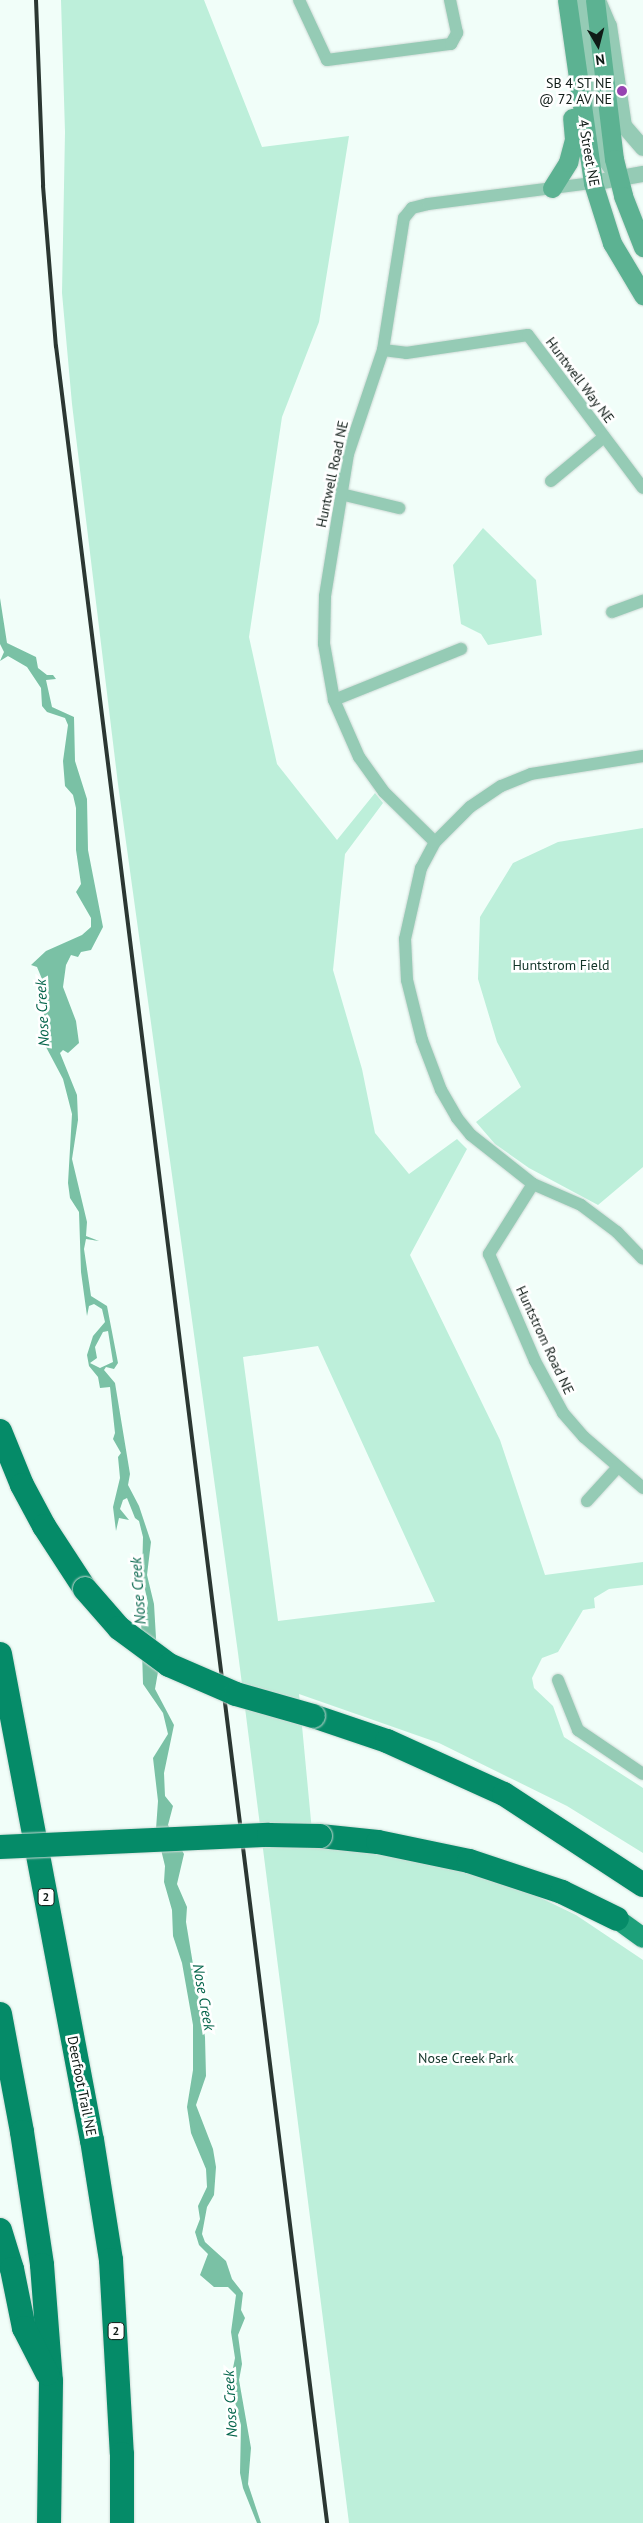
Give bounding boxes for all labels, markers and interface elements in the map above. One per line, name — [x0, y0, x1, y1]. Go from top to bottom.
north arrow — [573, 20, 623, 70]
text: N — [594, 50, 606, 69]
place label: SB 4 ST NE @ 72 AV NE — [538, 75, 612, 108]
marker: SB 4 ST NE @ 72 AV NE — [616, 85, 628, 97]
street label: 4 Street NE — [575, 118, 603, 188]
street label: Huntwell Way NE — [542, 334, 618, 426]
street label: Huntwell Road NE — [312, 419, 352, 529]
park label: Huntstrom Field — [512, 957, 610, 973]
water label: Nose Creek — [31, 979, 53, 1047]
street label: Huntstrom Road NE — [513, 1283, 577, 1397]
water label: Nose Creek — [127, 1557, 149, 1625]
road number: 2 — [37, 1888, 55, 1906]
water label: Nose Creek — [189, 1962, 219, 2032]
street label: Deerfoot Trail NE — [64, 2034, 100, 2138]
park label: Nose Creek Park — [418, 2050, 514, 2066]
road number: 2 — [107, 2322, 125, 2340]
water label: Nose Creek — [219, 2370, 241, 2438]

